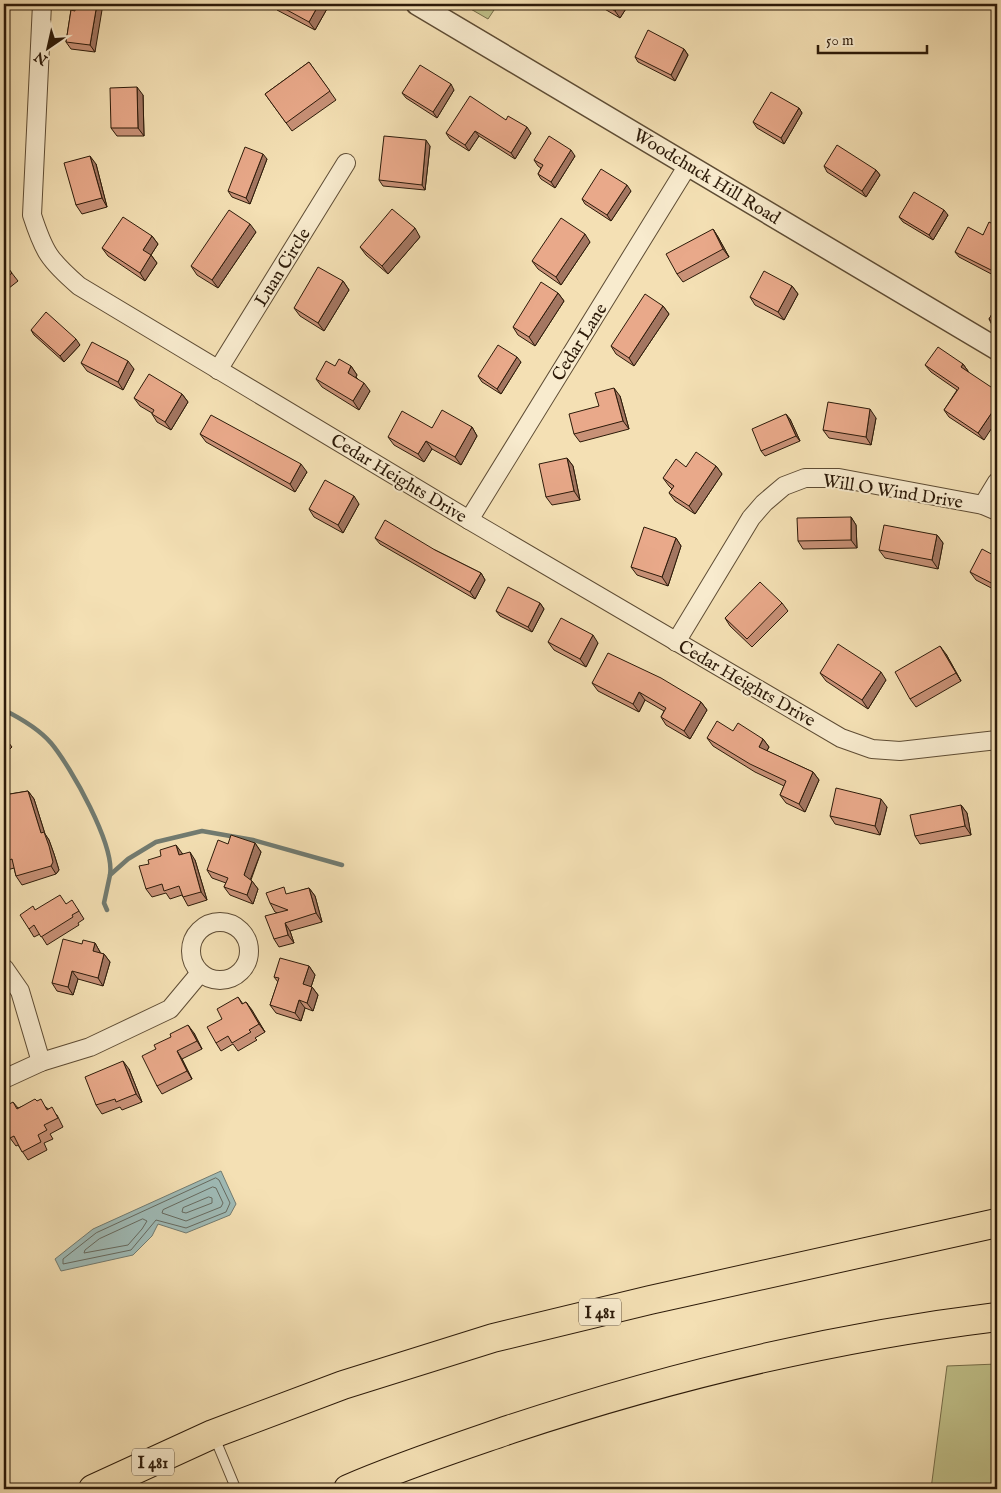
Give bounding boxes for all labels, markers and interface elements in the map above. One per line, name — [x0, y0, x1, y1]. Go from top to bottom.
north arrow — [22, 22, 72, 72]
scale bar — [818, 22, 927, 54]
text: 50 m — [826, 31, 854, 50]
text: N — [31, 47, 52, 69]
street label: Woodchuck Hill Road — [628, 124, 784, 231]
street label: Luan Circle — [250, 224, 316, 311]
street label: Cedar Lane — [547, 300, 613, 386]
street label: Cedar Heights Drive — [326, 430, 471, 529]
street label: Will O Wind Drive — [821, 470, 965, 515]
street label: Cedar Heights Drive — [673, 636, 819, 733]
road number: I 481 — [579, 1298, 621, 1325]
road number: I 481 — [132, 1448, 174, 1475]

